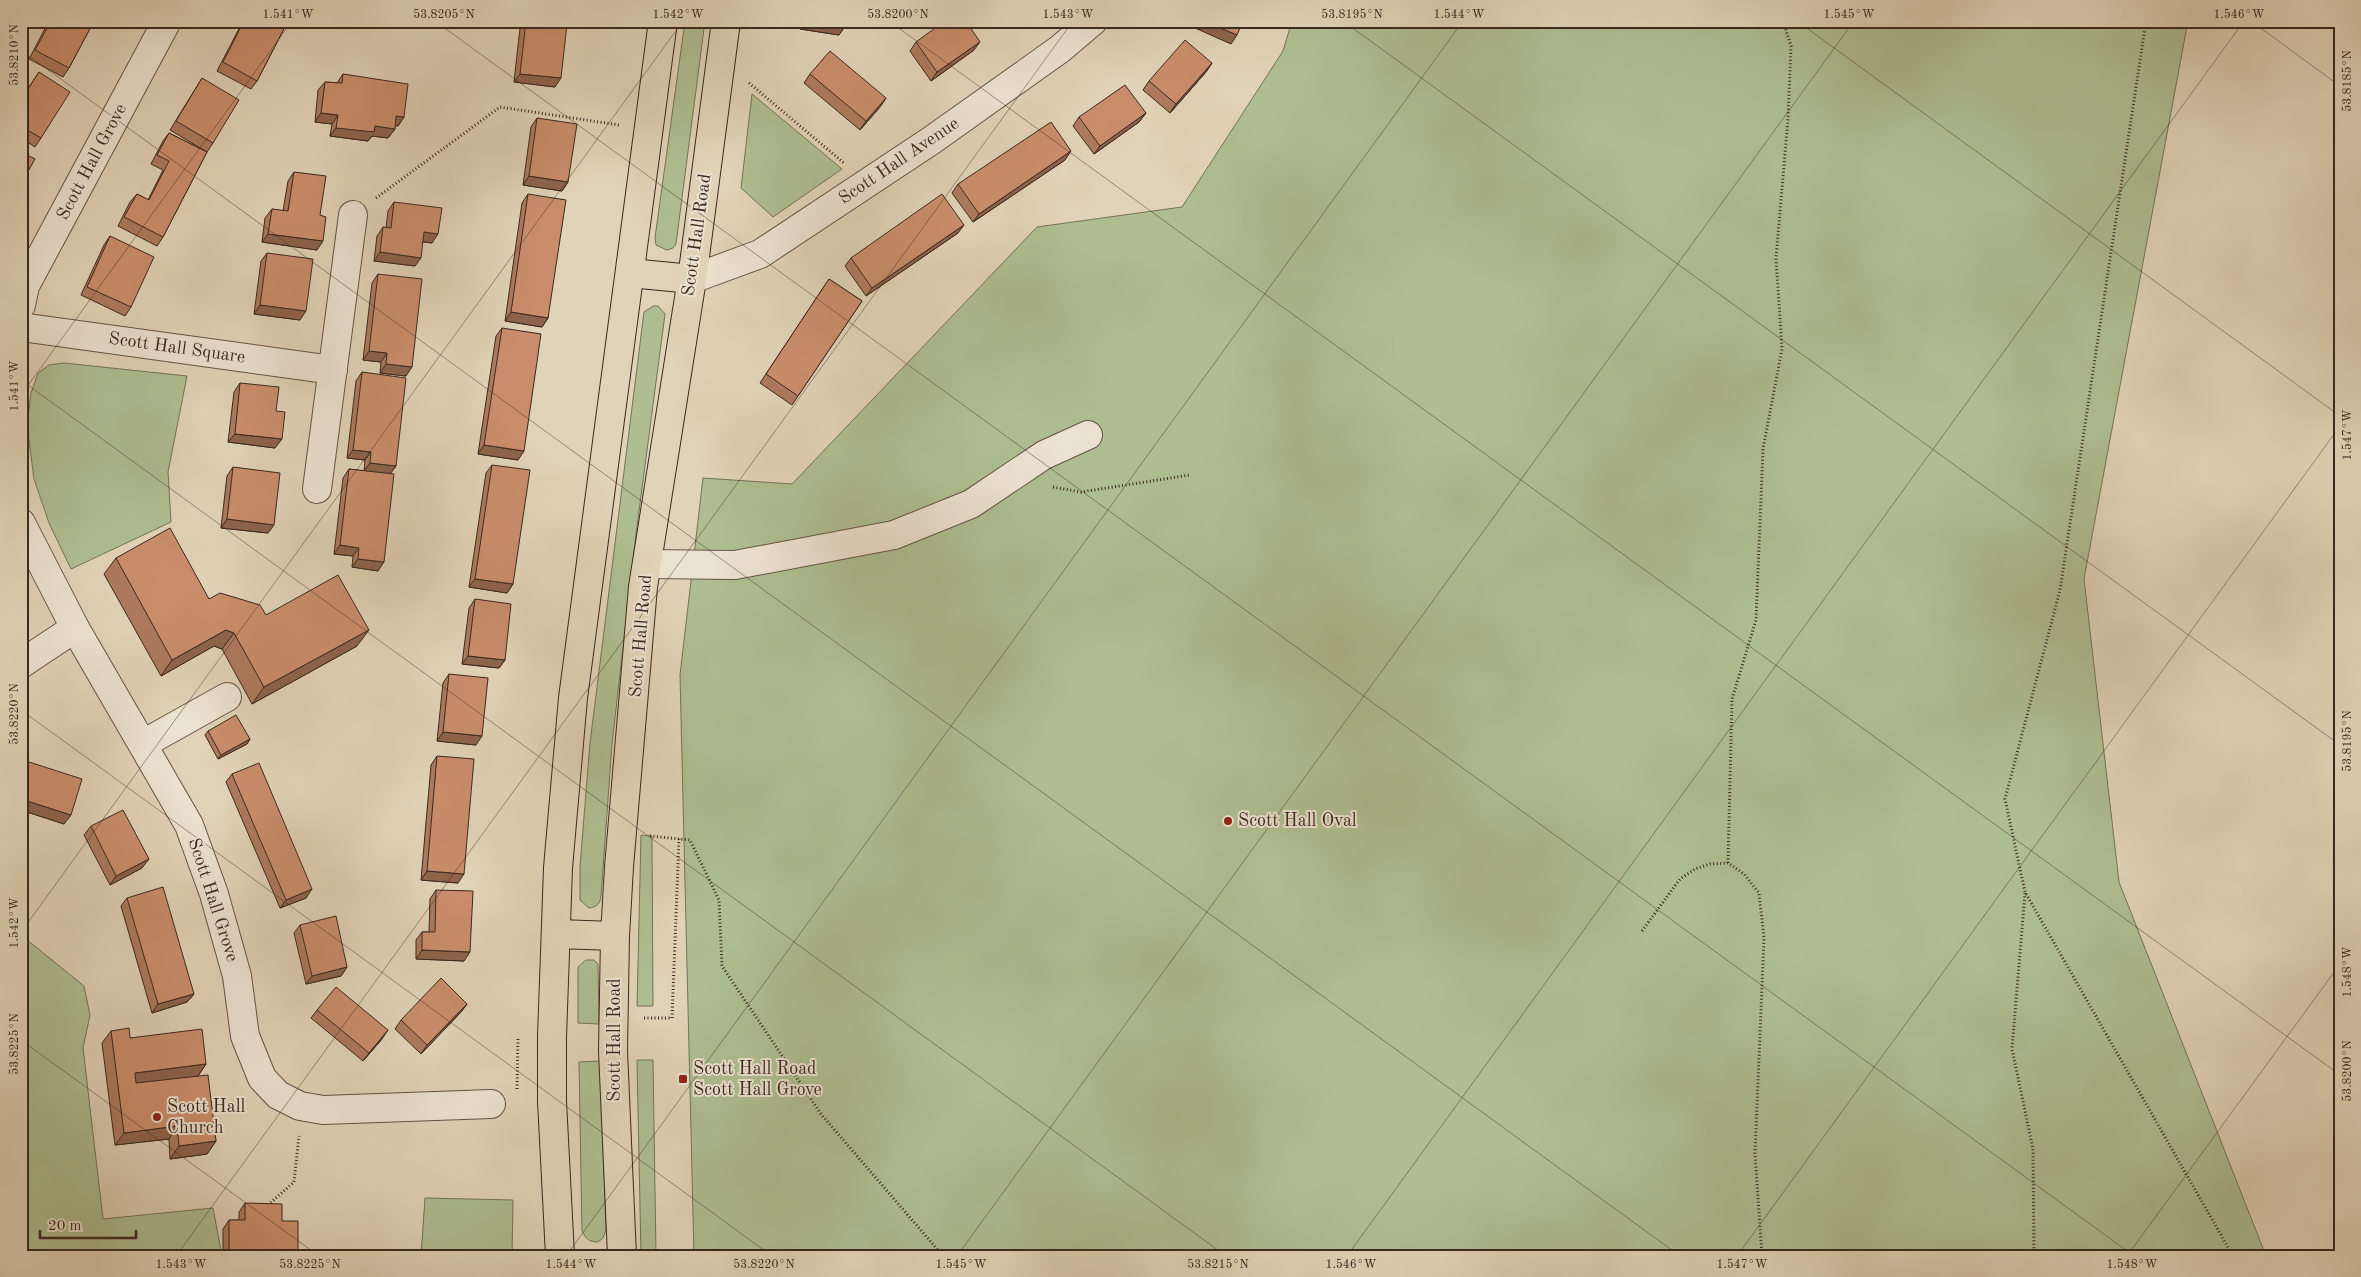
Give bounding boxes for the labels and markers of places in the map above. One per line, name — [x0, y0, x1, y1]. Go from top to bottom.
place label: Scott Hall Oval — [1238, 812, 1357, 830]
marker: Scott Hall Oval — [1222, 815, 1234, 827]
place label: Scott Hall Road Scott Hall Grove — [693, 1060, 822, 1099]
marker: Scott Hall Road Scott Hall Grove — [677, 1073, 689, 1085]
place label: Scott Hall Church — [167, 1098, 246, 1137]
marker: Scott Hall Church — [151, 1111, 163, 1123]

